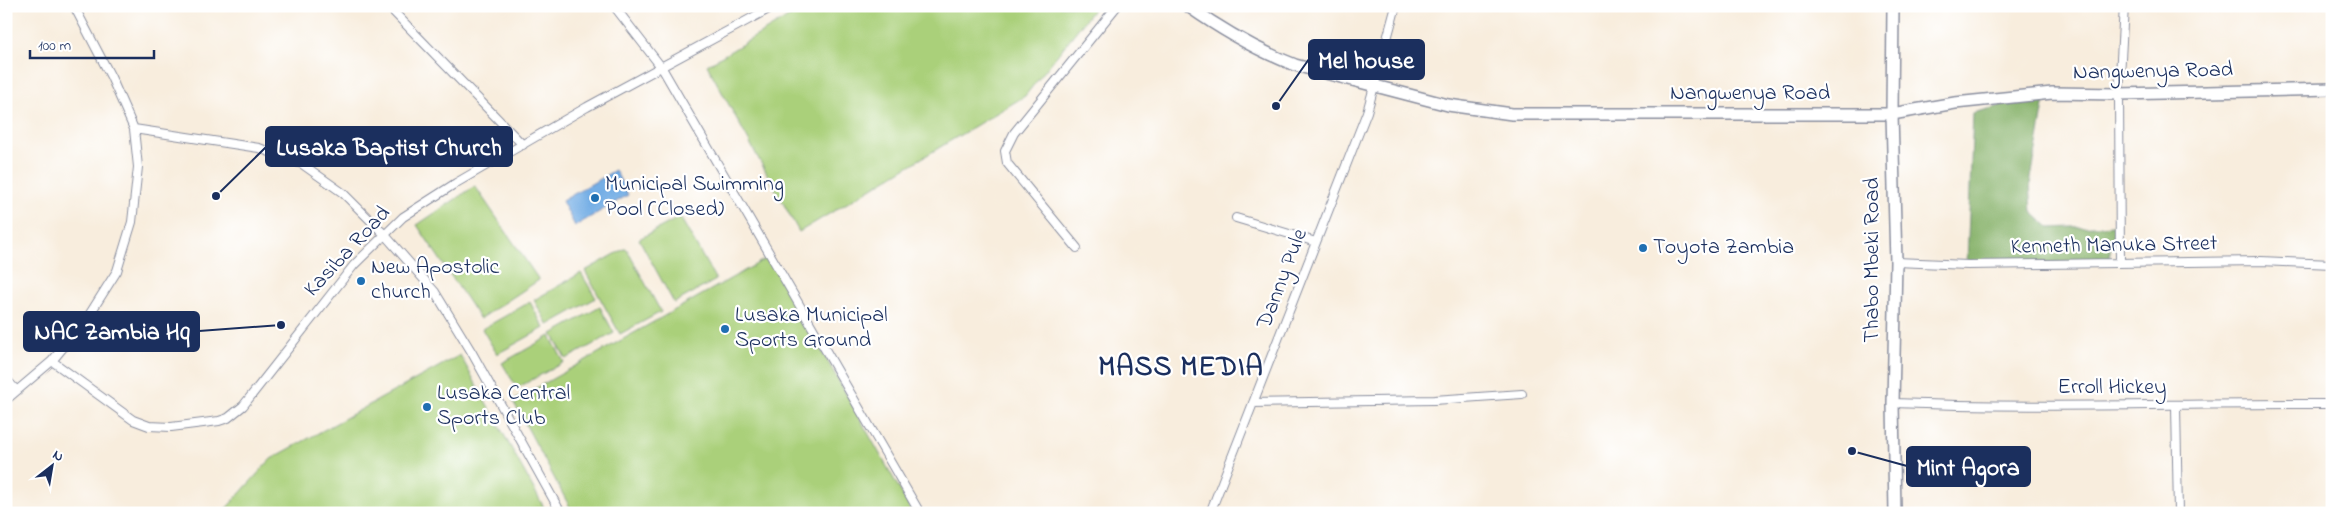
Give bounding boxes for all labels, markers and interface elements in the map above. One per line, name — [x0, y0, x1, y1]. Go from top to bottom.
scale bar — [30, 28, 154, 60]
text: 100 m — [38, 35, 71, 57]
callout: Mel house — [1309, 40, 1424, 79]
text: Mel house — [1318, 45, 1415, 80]
street label: Nangwenya Road — [2073, 55, 2233, 90]
street label: Nangwenya Road — [1670, 78, 1830, 111]
callout: Lusaka Baptist Church — [266, 127, 512, 166]
text: Lusaka Baptist Church — [276, 132, 502, 167]
place label: Municipal Swimming Pool (Closed) — [605, 169, 784, 226]
street label: Thabo Mbeki Road — [1857, 177, 1889, 343]
marker: Municipal Swimming Pool (Closed) — [589, 192, 601, 204]
street label: Kasiba Road — [297, 199, 399, 305]
street label: Danny Pule — [1249, 224, 1318, 335]
street label: Kenneth Manuka Street — [2010, 228, 2218, 264]
place label: Toyota Zambia — [1653, 232, 1794, 265]
marker: Toyota Zambia — [1637, 242, 1649, 254]
place label: New Apostolic church — [371, 252, 500, 309]
marker: New Apostolic church — [355, 275, 367, 287]
place label: Lusaka Municipal Sports Ground — [735, 300, 888, 357]
callout: NAC Zambia Hq — [24, 312, 199, 351]
text: NAC Zambia Hq — [34, 316, 190, 351]
marker: Lusaka Municipal Sports Ground — [719, 323, 731, 335]
district label: MASS MEDIA — [1098, 348, 1264, 389]
street label: Erroll Hickey — [2058, 372, 2166, 405]
place label: Lusaka Central Sports Club — [437, 378, 570, 435]
marker: Lusaka Central Sports Club — [421, 401, 433, 413]
north arrow — [28, 442, 78, 492]
text: N — [48, 445, 67, 468]
callout: Mint Agora — [1907, 447, 2030, 486]
text: Mint Agora — [1916, 452, 2020, 488]

